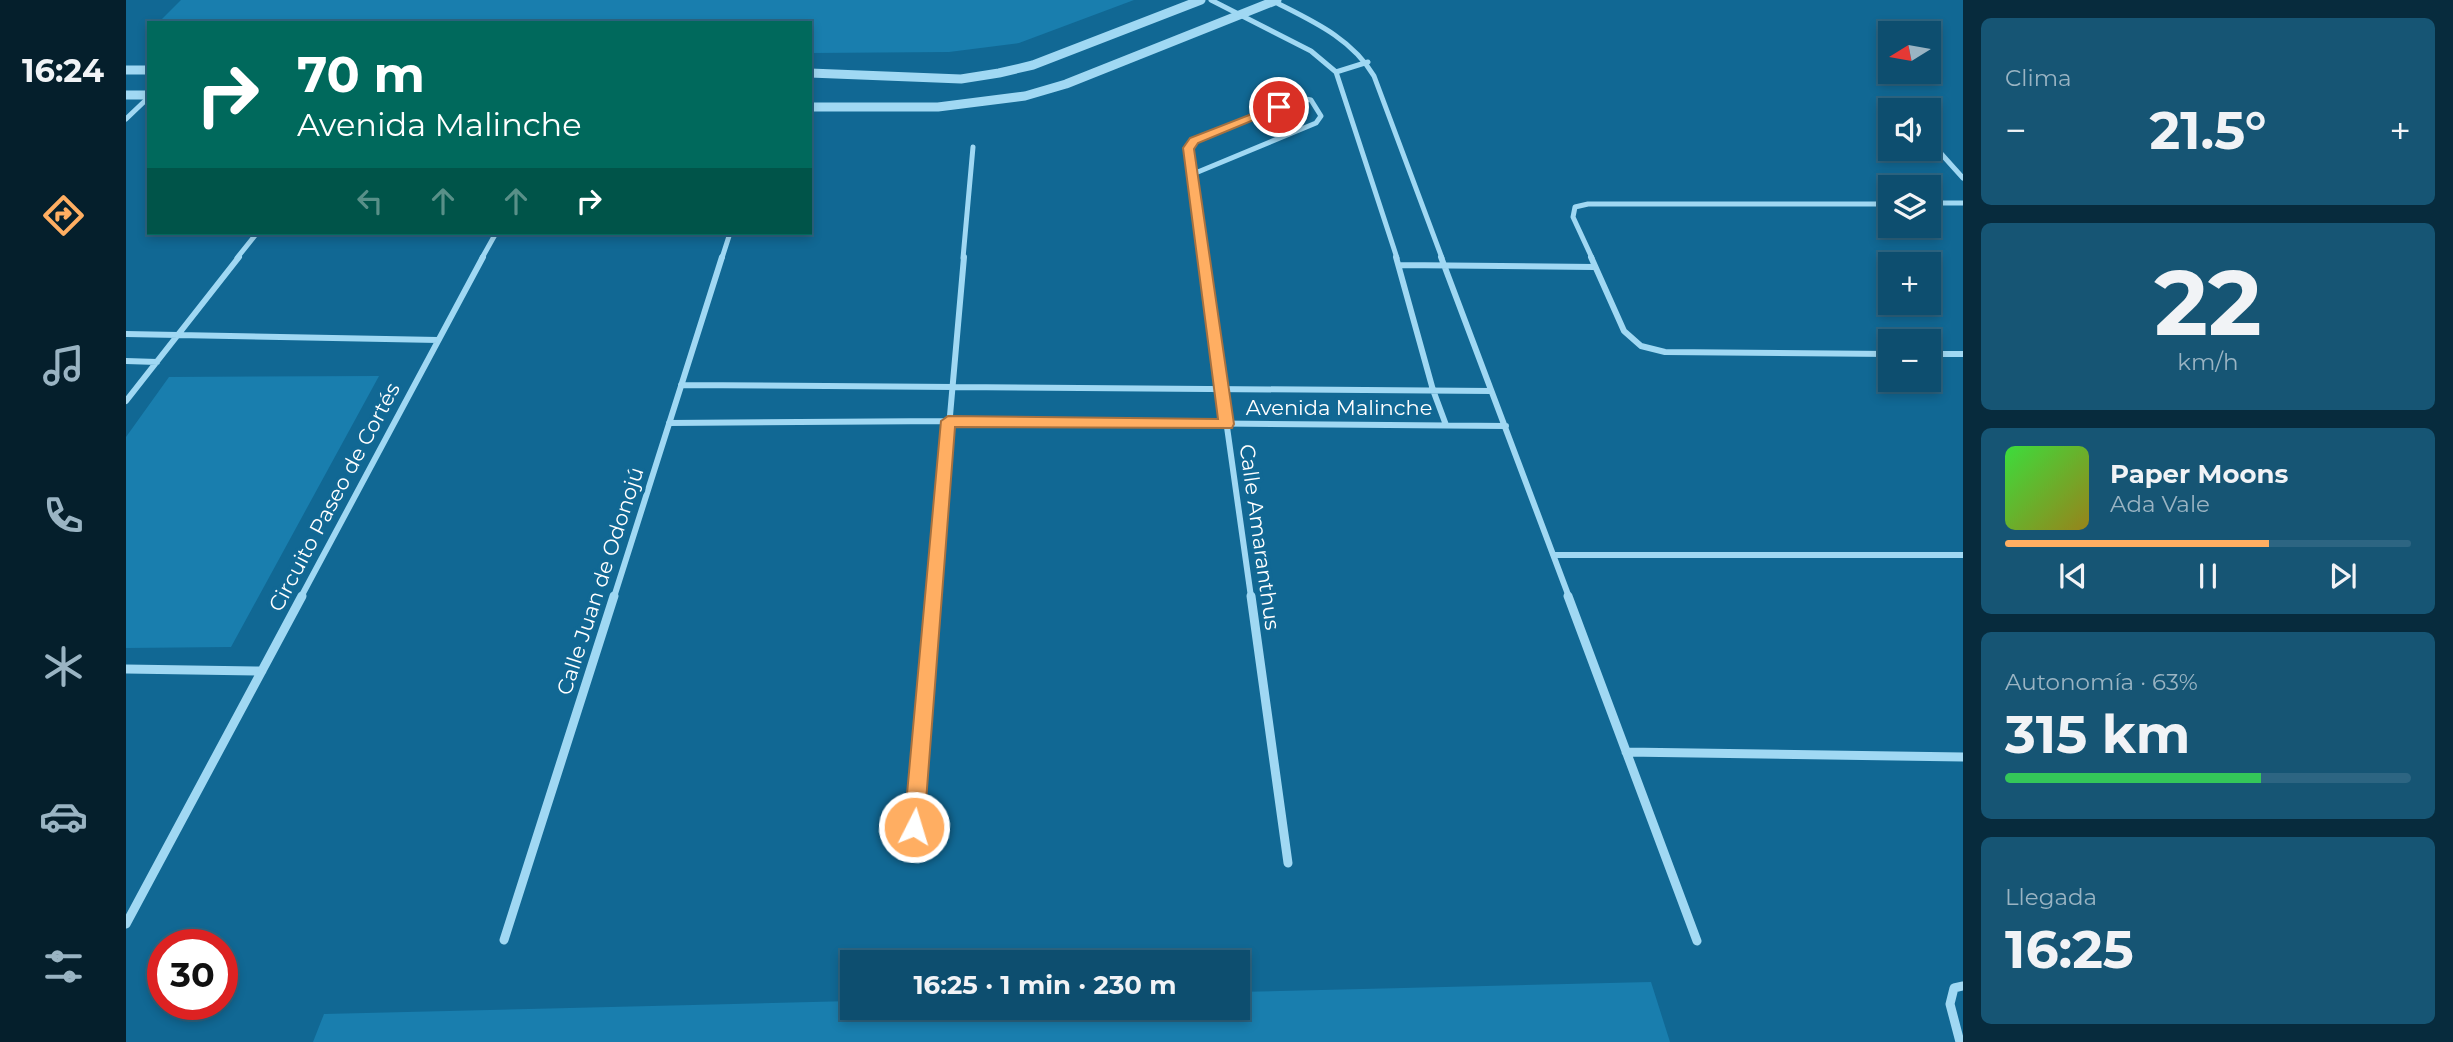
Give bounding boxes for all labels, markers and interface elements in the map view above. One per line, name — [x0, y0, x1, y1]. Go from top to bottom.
north arrow — [1878, 21, 1941, 84]
map controls — [1878, 21, 1941, 392]
text: 70 m — [297, 45, 425, 104]
icon: right — [182, 49, 273, 140]
text: 16:24 — [22, 51, 104, 90]
text: Clima — [2005, 64, 2072, 92]
pin — [1249, 77, 1309, 137]
icon: arrive — [1260, 88, 1298, 126]
button: sound — [1878, 98, 1941, 161]
text: 21.5° — [2149, 99, 2267, 162]
text: Avenida Malinche — [297, 105, 582, 144]
text: − — [2005, 107, 2027, 154]
text: + — [2389, 107, 2411, 154]
button: layers — [1878, 175, 1941, 238]
icon: left — [351, 182, 389, 220]
icon: ahead — [424, 182, 462, 220]
icon: ahead — [497, 182, 535, 220]
icon: right — [570, 182, 608, 220]
icon: directions — [39, 191, 88, 240]
text: 22 — [2154, 247, 2262, 358]
button: + — [1878, 252, 1941, 315]
button: − — [1878, 329, 1941, 392]
icon: music — [39, 341, 88, 390]
text: km/h — [2177, 348, 2239, 376]
street label: Circuito Paseo de Cortés — [263, 378, 405, 616]
street label: Avenida Malinche — [1246, 395, 1432, 420]
street label: Calle Amaranthus — [1235, 442, 1285, 632]
text: Paper Moons — [2110, 458, 2288, 490]
street label: Calle Juan de Odonojú — [551, 464, 649, 698]
text: Ada Vale — [2110, 490, 2210, 518]
icon: phone — [39, 491, 88, 540]
icon: previous — [2054, 557, 2092, 595]
icon: pause — [2189, 557, 2227, 595]
icon: next — [2324, 557, 2362, 595]
icon: climate — [39, 642, 88, 691]
text: Autonomía · 63% — [2005, 668, 2198, 696]
text: 315 km — [2005, 703, 2190, 766]
position arrow — [877, 790, 951, 864]
icon: car — [39, 792, 88, 841]
text: Llegada — [2005, 883, 2097, 911]
text: 16:25 — [2005, 918, 2134, 981]
speed limit sign: 30 — [147, 929, 238, 1020]
icon: filters — [39, 942, 88, 991]
text: 16:25 · 1 min · 230 m — [913, 969, 1177, 1001]

